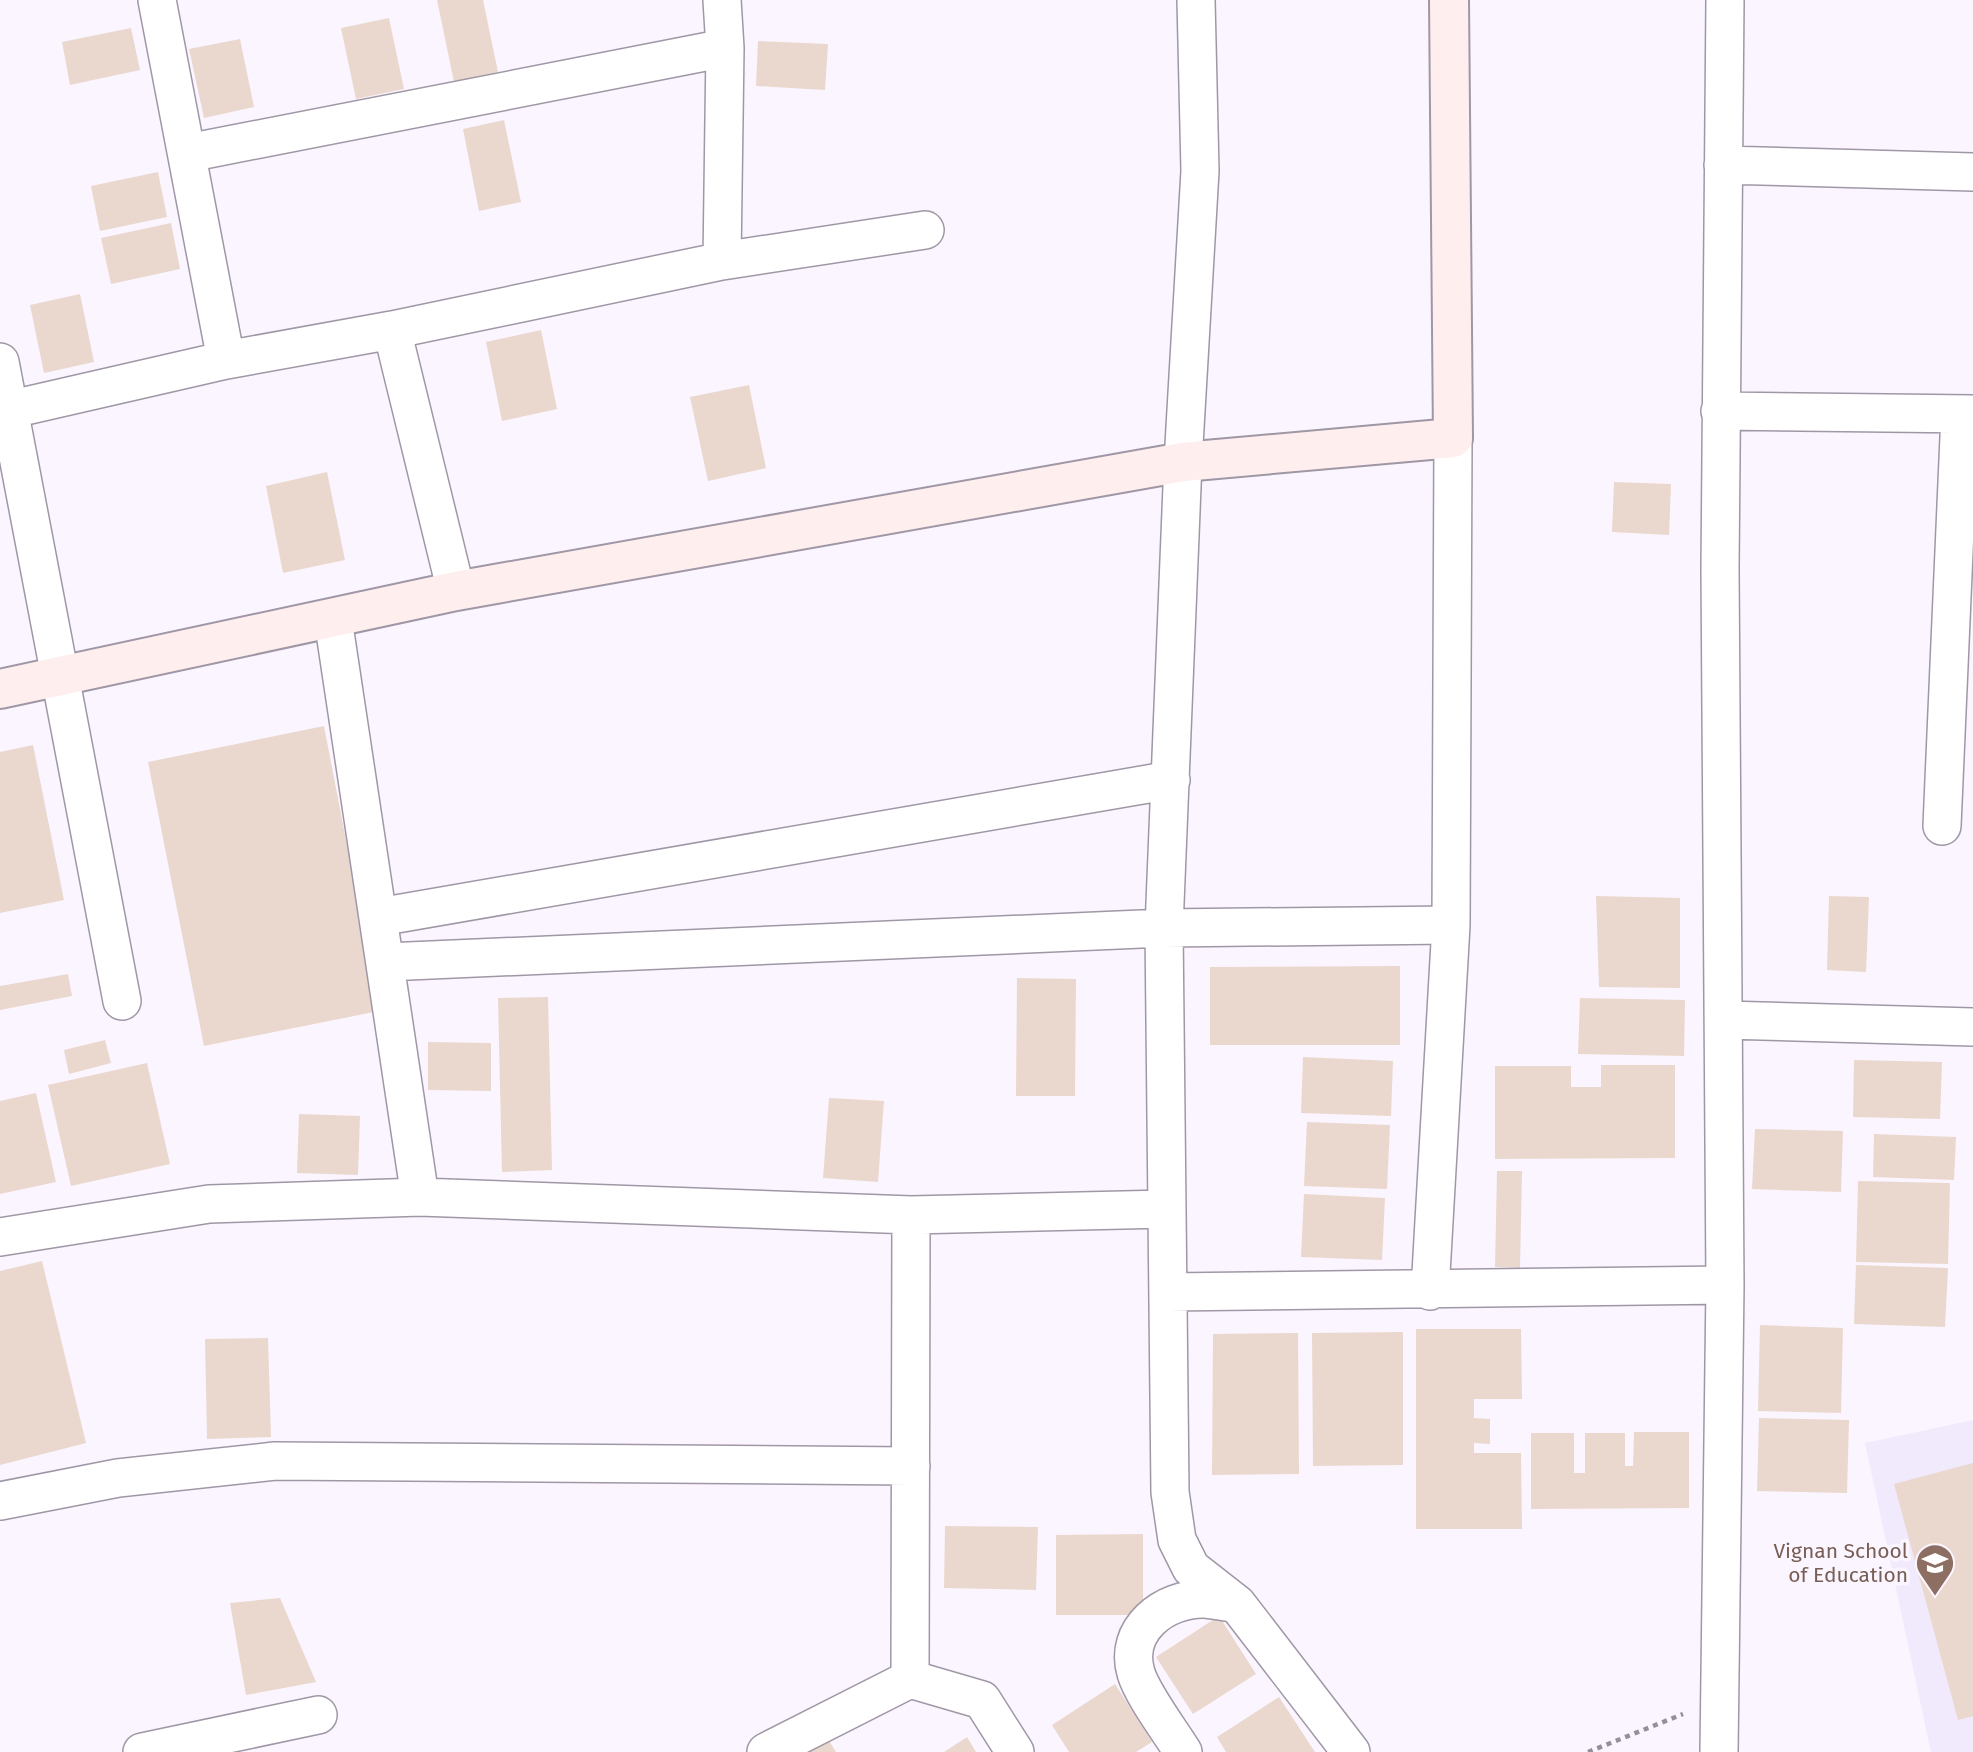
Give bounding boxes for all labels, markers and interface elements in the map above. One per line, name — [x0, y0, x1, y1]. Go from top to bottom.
place label: Vignan School of Education — [1773, 1538, 1908, 1588]
school or university icon: Vignan School of Education — [1914, 1542, 1956, 1597]

